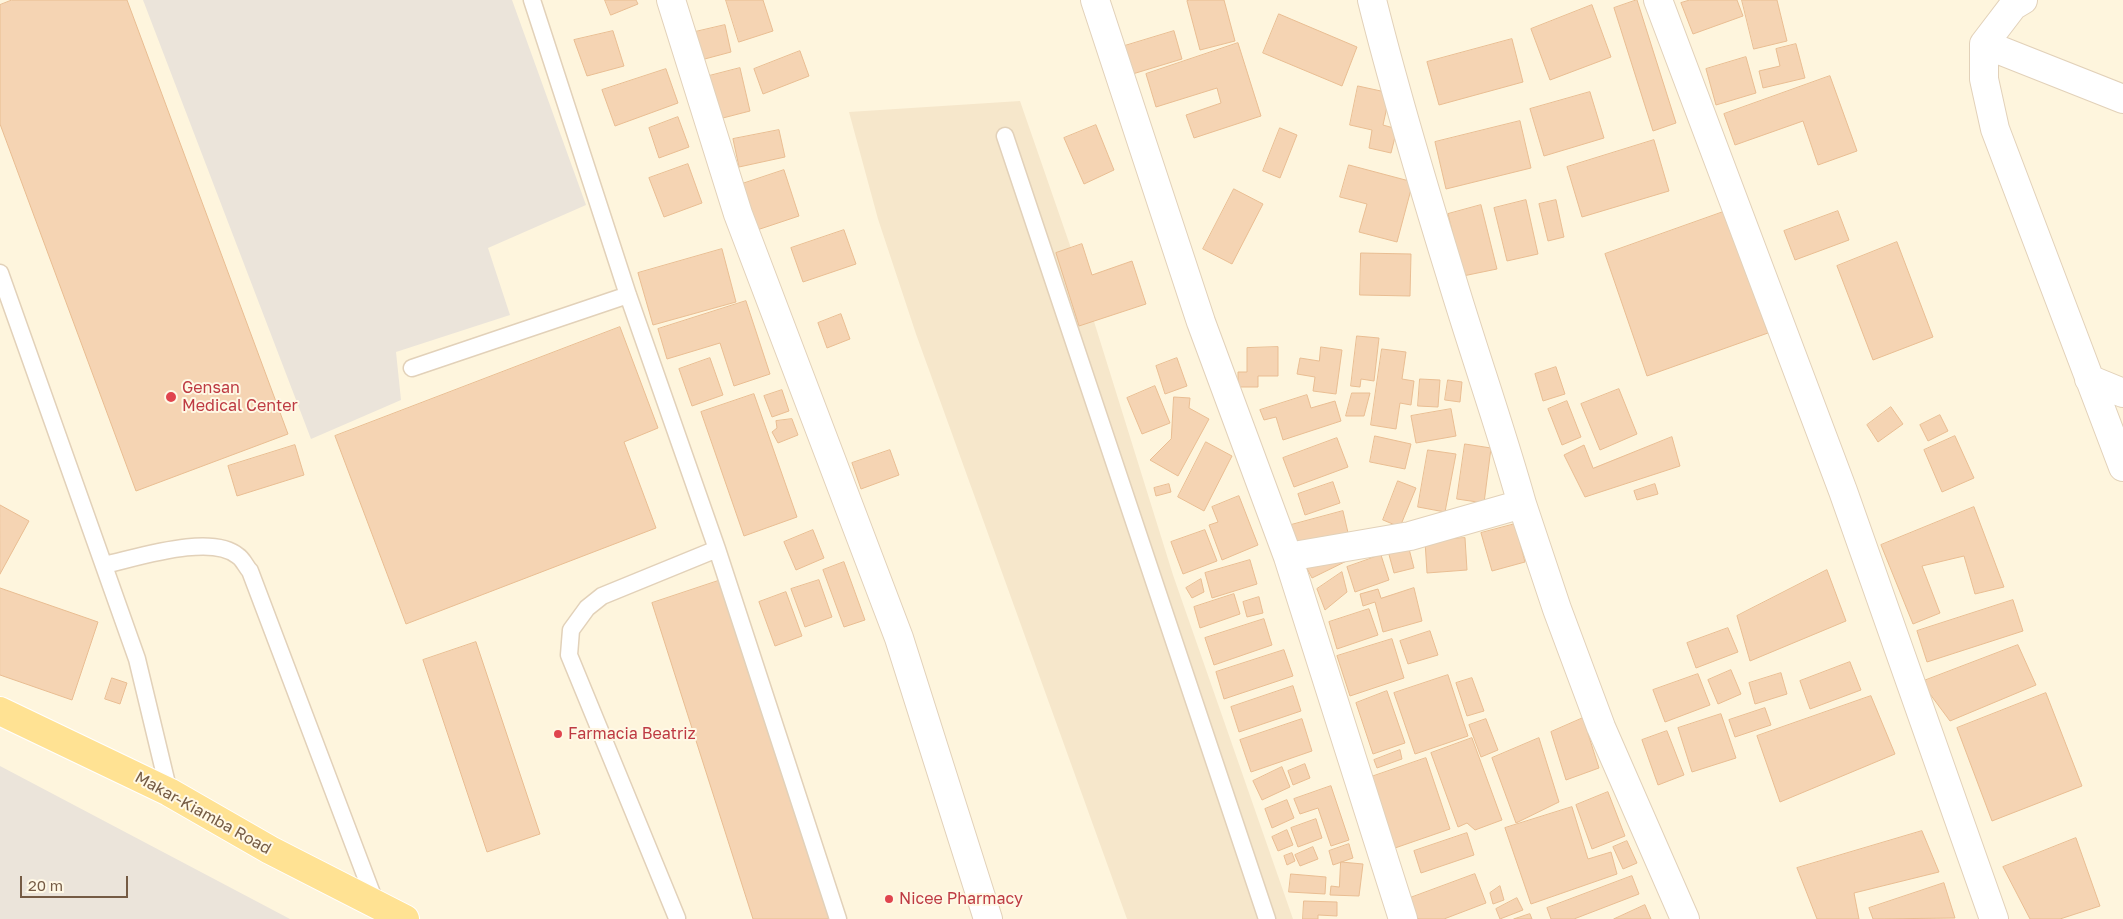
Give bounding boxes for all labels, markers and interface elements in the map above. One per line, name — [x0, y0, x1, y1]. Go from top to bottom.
place label: Gensan Medical Center — [182, 378, 298, 416]
marker: Gensan Medical Center — [164, 390, 178, 404]
place label: Farmacia Beatriz — [568, 724, 696, 744]
marker: Farmacia Beatriz — [552, 728, 564, 740]
street label: Makar-Kiamba Road — [132, 768, 274, 858]
scale bar — [22, 866, 130, 898]
text: 20 m — [28, 876, 63, 894]
place label: Nicee Pharmacy — [899, 889, 1023, 909]
marker: Nicee Pharmacy — [883, 893, 895, 905]

